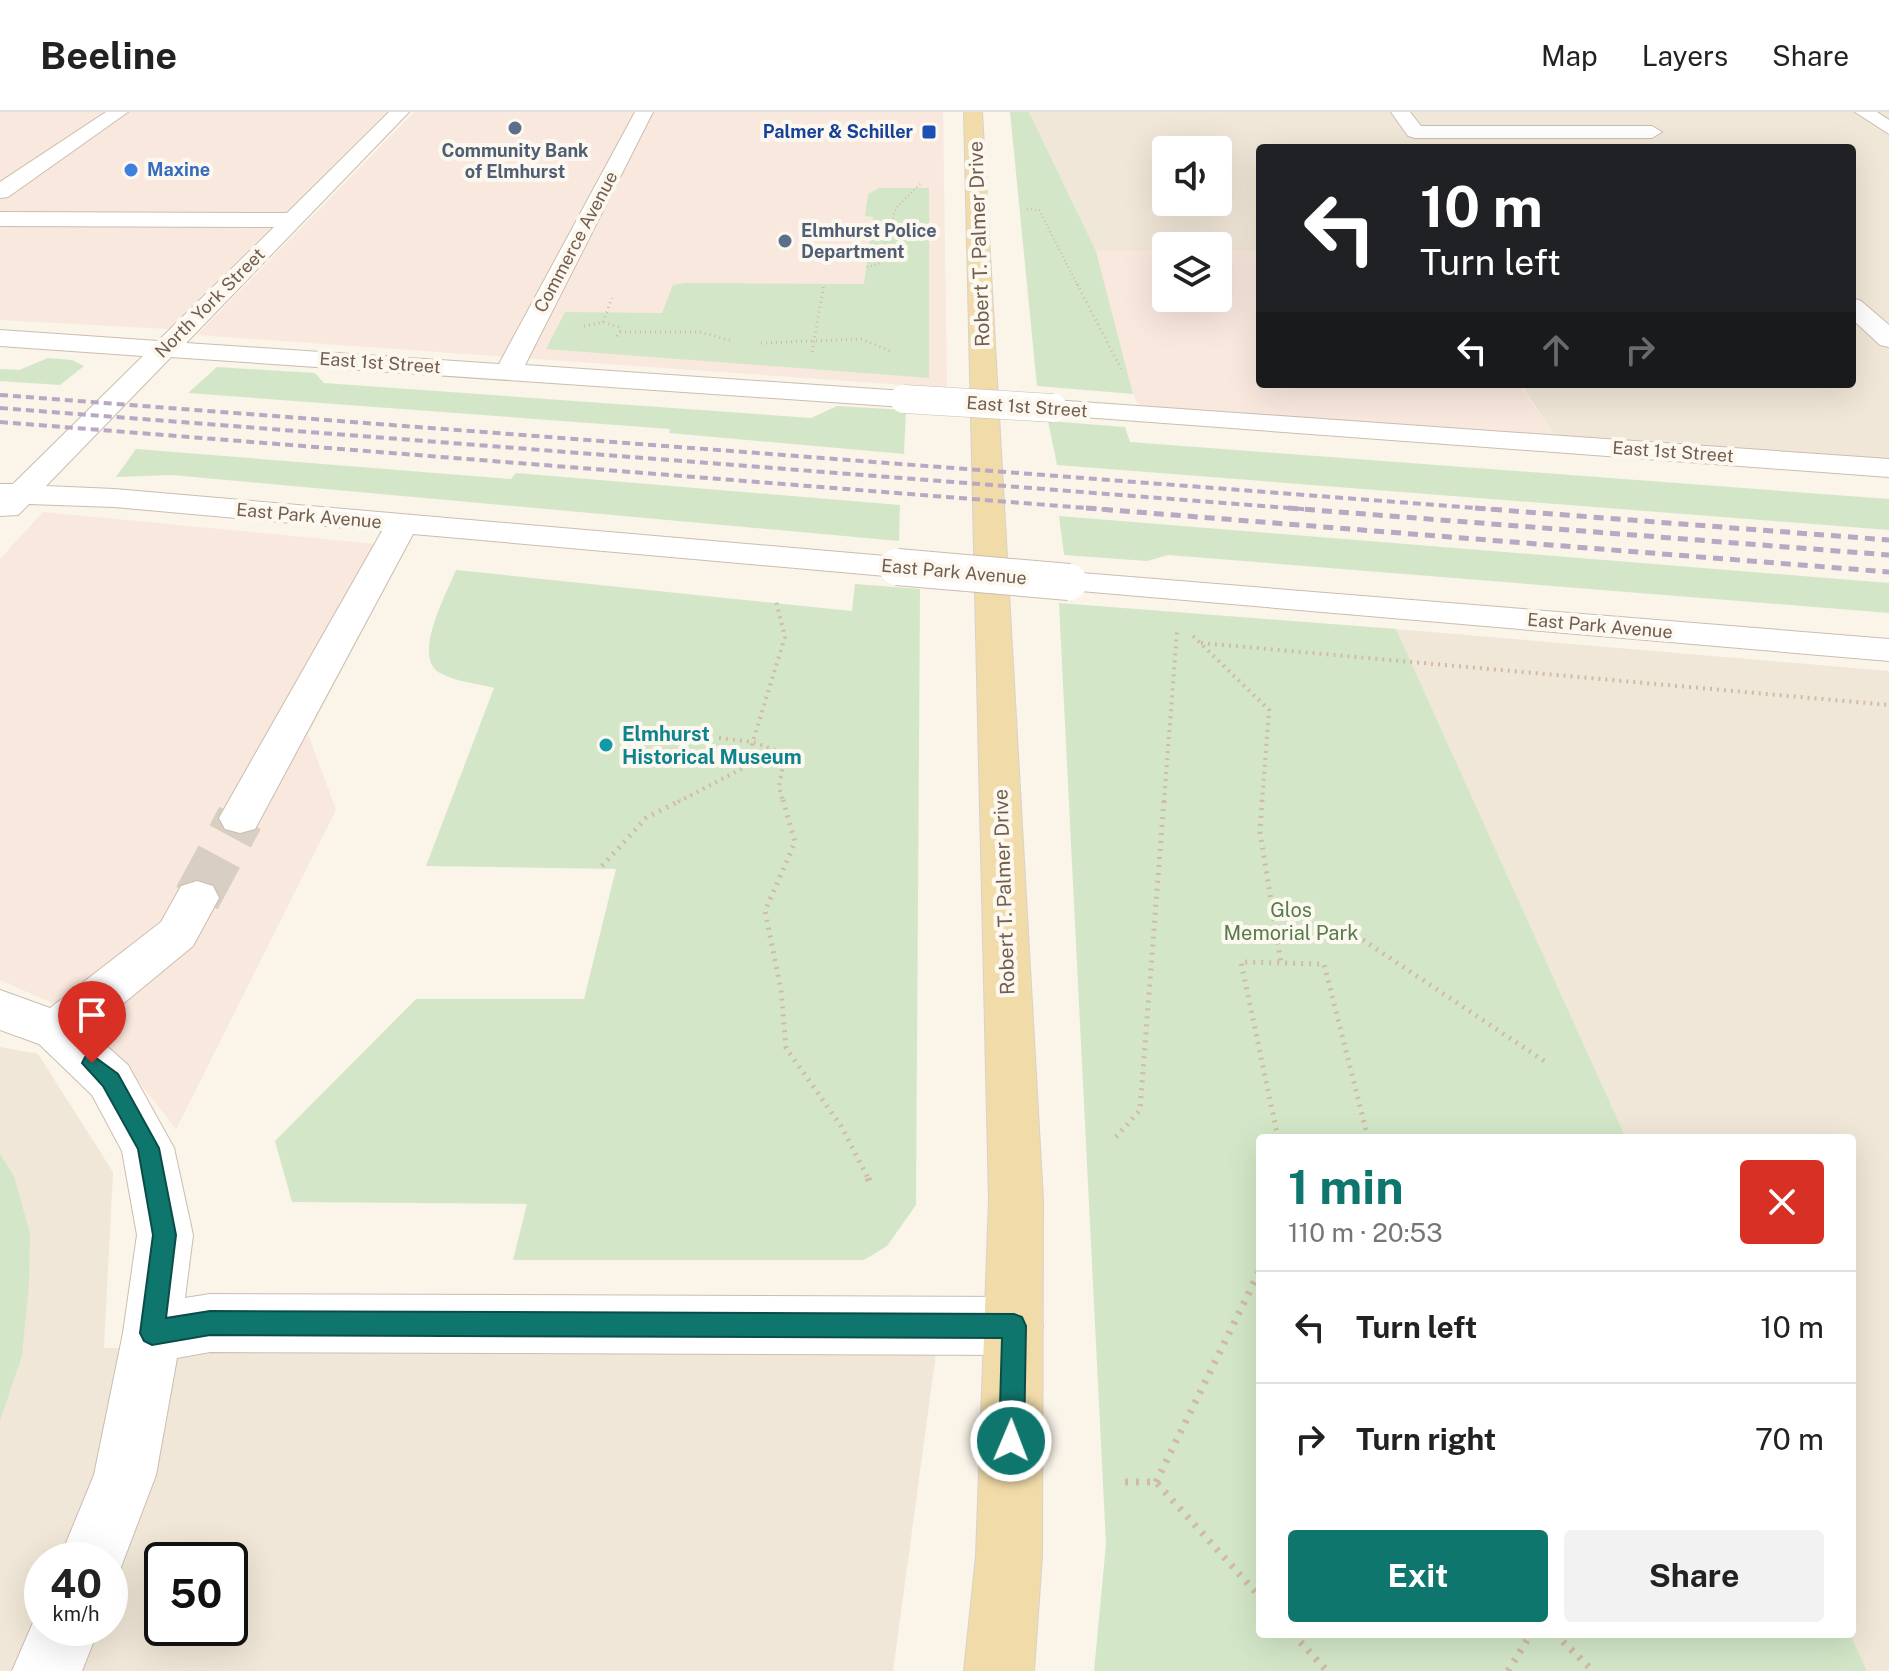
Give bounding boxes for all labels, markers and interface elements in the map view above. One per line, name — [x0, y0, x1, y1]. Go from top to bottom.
text: Beeline — [40, 33, 177, 78]
text: Map — [1541, 39, 1598, 72]
text: Layers — [1642, 39, 1728, 72]
text: Share — [1772, 39, 1849, 72]
marker: Community Bank of Elmhurst — [506, 119, 524, 137]
place label: Palmer & Schiller — [763, 121, 914, 142]
marker: Palmer & Schiller — [920, 123, 938, 141]
map controls — [1152, 136, 1232, 312]
button: sound — [1152, 136, 1232, 216]
place label: Community Bank of Elmhurst — [442, 140, 589, 182]
street label: Robert T. Palmer Drive — [963, 140, 995, 348]
place label: Maxine — [147, 159, 210, 180]
marker: Maxine — [122, 161, 140, 179]
street label: Commerce Avenue — [529, 168, 622, 316]
text: 10 m — [1420, 174, 1543, 240]
icon: left — [1288, 176, 1392, 280]
place label: Elmhurst Police Department — [801, 220, 937, 262]
marker: Elmhurst Police Department — [776, 232, 794, 250]
button: layers — [1152, 232, 1232, 312]
text: Turn left — [1420, 241, 1561, 283]
street label: North York Street — [151, 244, 269, 362]
icon: left — [1450, 328, 1494, 372]
icon: ahead — [1534, 328, 1578, 372]
icon: right — [1618, 328, 1662, 372]
street label: East 1st Street — [319, 348, 441, 377]
street label: East 1st Street — [966, 392, 1088, 421]
street label: East 1st Street — [1612, 437, 1734, 466]
street label: East Park Avenue — [236, 499, 383, 532]
street label: East Park Avenue — [881, 555, 1028, 588]
street label: East Park Avenue — [1527, 609, 1674, 642]
place label: Elmhurst Historical Museum — [622, 722, 802, 769]
marker: Elmhurst Historical Museum — [597, 736, 615, 754]
street label: Robert T. Palmer Drive — [988, 788, 1020, 996]
park label: Glos Memorial Park — [1224, 898, 1358, 945]
pin — [58, 981, 126, 1063]
icon: arrive — [70, 993, 114, 1037]
text: 1 min — [1288, 1158, 1404, 1215]
button: close — [1740, 1160, 1824, 1244]
text: 110 m · 20:53 — [1288, 1217, 1443, 1248]
icon: left — [1288, 1305, 1332, 1349]
text: Turn left — [1356, 1309, 1477, 1345]
text: 10 m — [1760, 1309, 1824, 1345]
position arrow — [969, 1399, 1053, 1483]
icon: right — [1288, 1417, 1332, 1461]
text: Turn right — [1356, 1421, 1496, 1457]
text: 70 m — [1755, 1421, 1824, 1457]
button: Exit — [1288, 1530, 1548, 1622]
button: Share — [1564, 1530, 1824, 1622]
speed limit sign: 50 — [144, 1542, 248, 1646]
text: 40 — [50, 1560, 102, 1607]
text: km/h — [52, 1602, 100, 1626]

